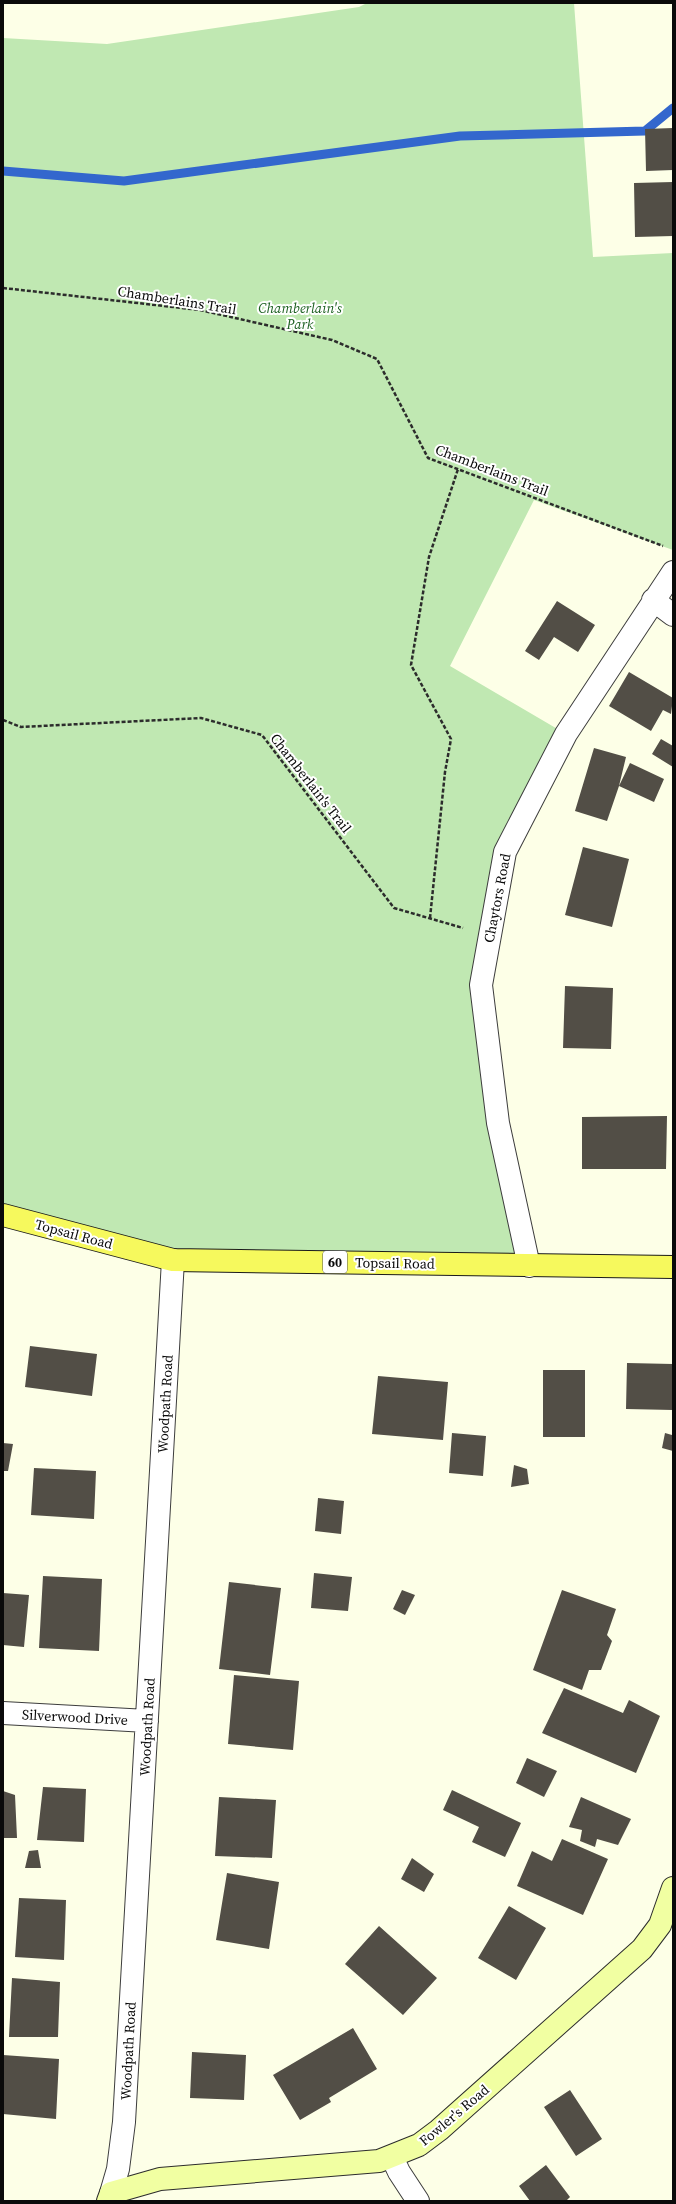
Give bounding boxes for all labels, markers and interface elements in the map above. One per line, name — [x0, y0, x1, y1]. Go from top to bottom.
street label: Chamberlains Trail — [116, 281, 238, 319]
park label: Chamberlain's Park — [258, 298, 343, 334]
street label: Chamberlains Trail — [432, 439, 552, 501]
street label: Chamberlain's Trail — [266, 729, 356, 837]
street label: Chaytors Road — [479, 852, 515, 944]
street label: Topsail Road — [33, 1214, 115, 1254]
road number: 60 — [323, 1251, 347, 1273]
street label: Topsail Road — [355, 1252, 435, 1274]
street label: Woodpath Road — [152, 1354, 178, 1454]
street label: Woodpath Road — [134, 1677, 160, 1777]
street label: Silverwood Drive — [21, 1704, 129, 1730]
street label: Woodpath Road — [115, 2001, 141, 2101]
street label: Fowler's Road — [415, 2080, 493, 2150]

